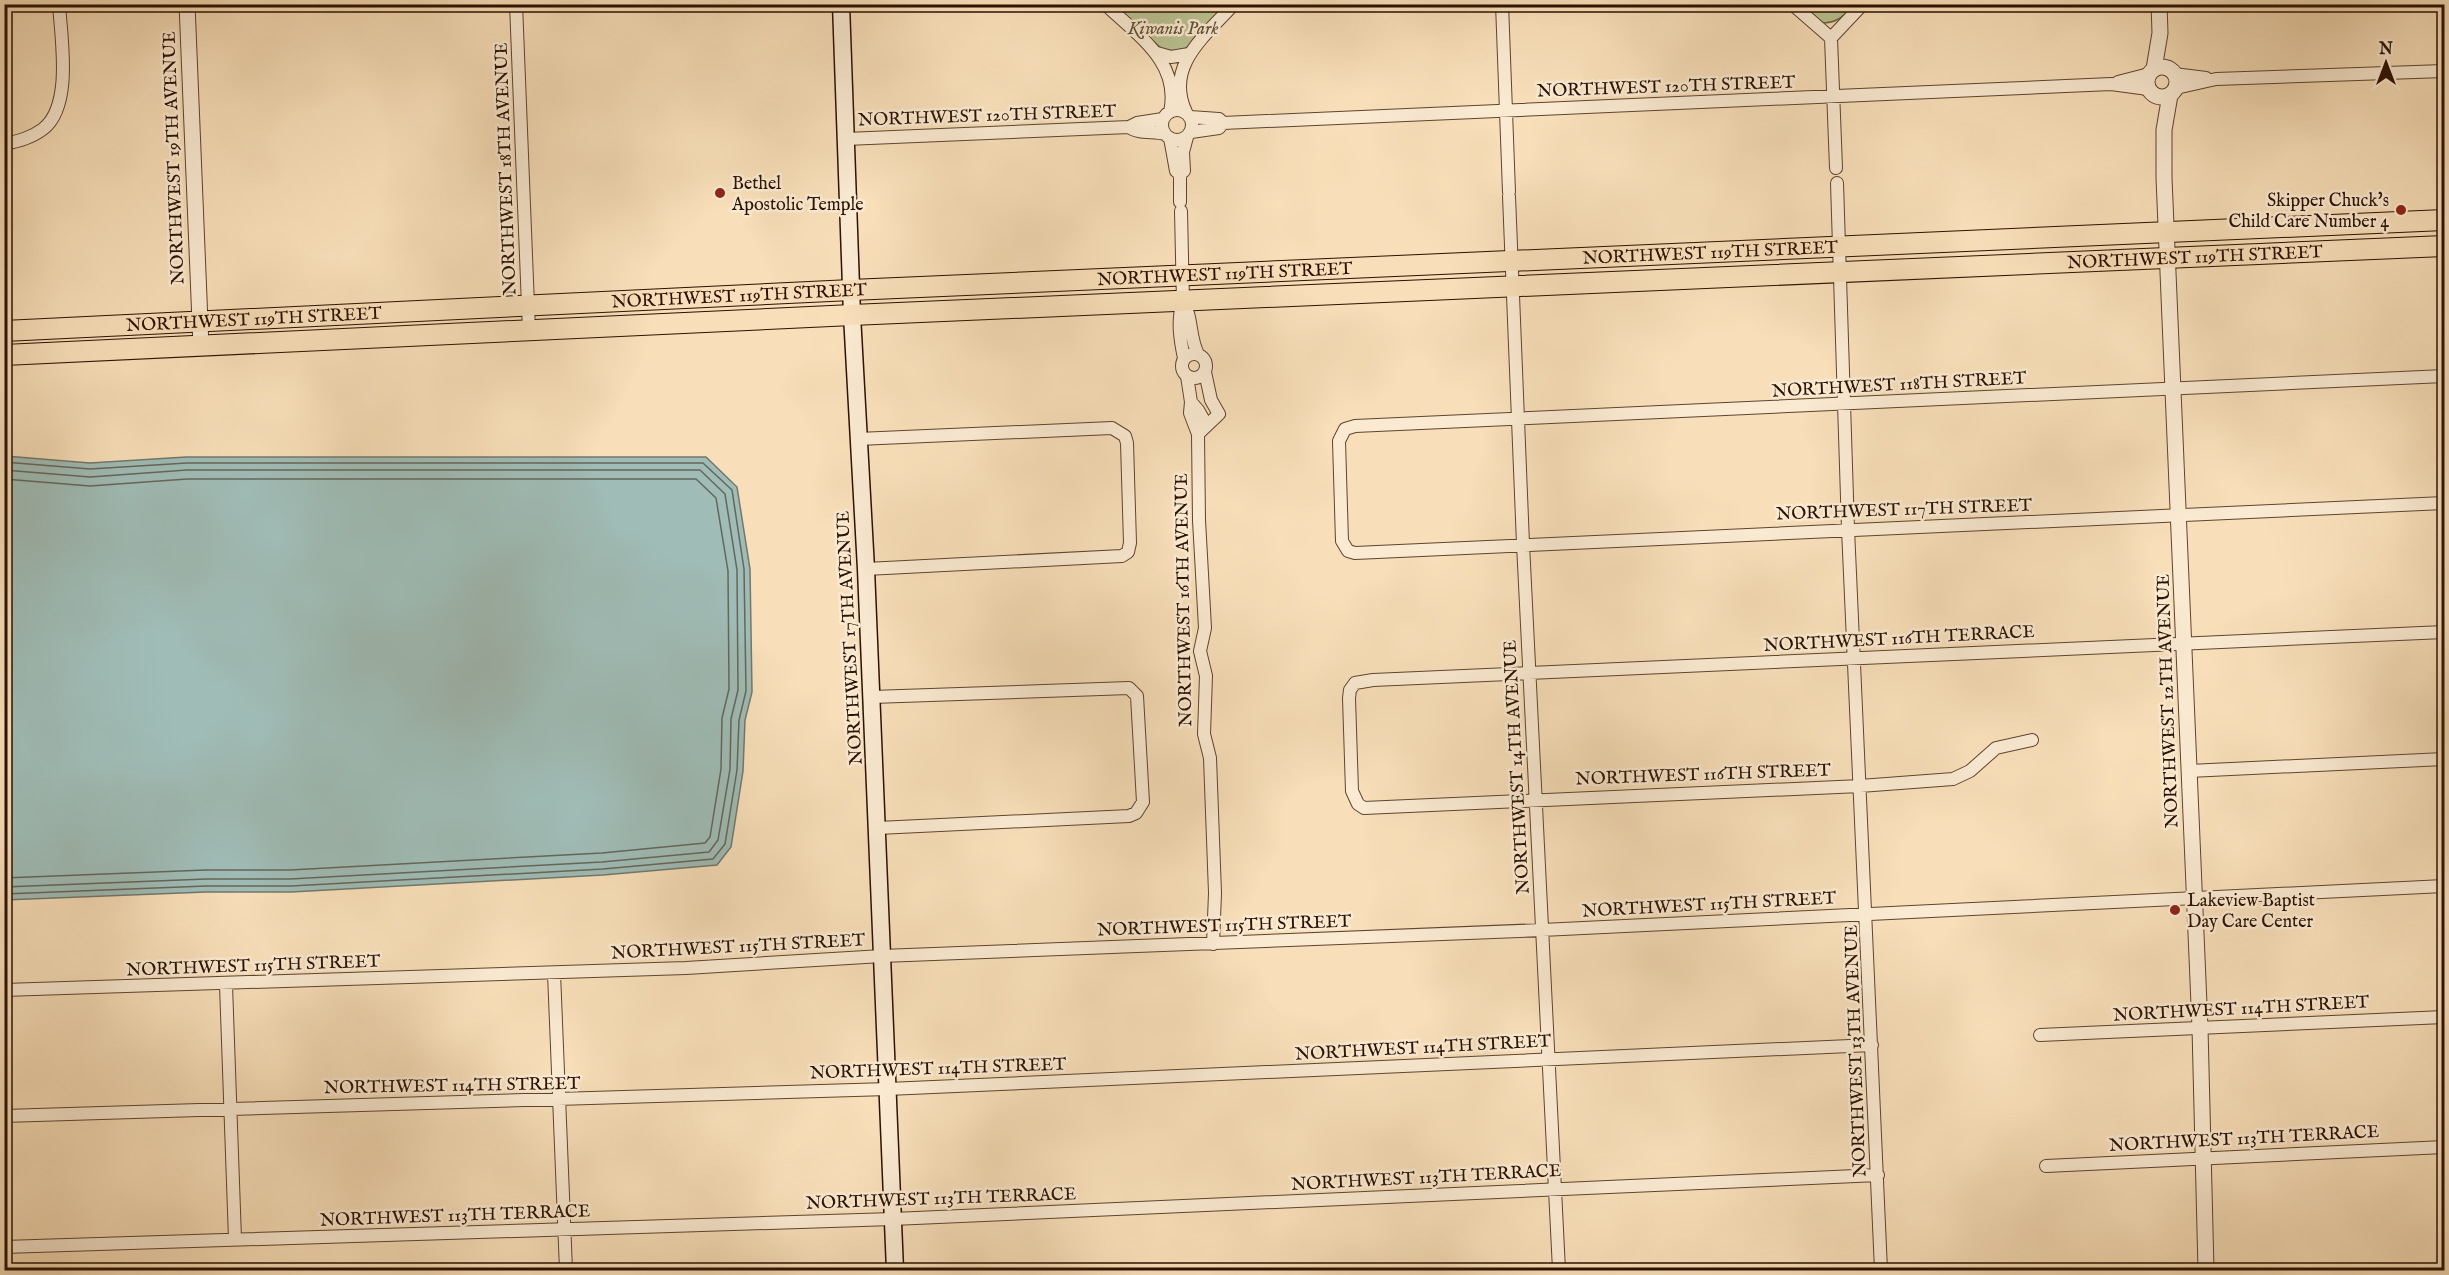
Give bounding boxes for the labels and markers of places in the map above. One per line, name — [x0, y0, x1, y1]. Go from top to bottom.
place label: Bethel Apostolic Temple — [731, 173, 864, 217]
marker: Bethel Apostolic Temple — [713, 186, 727, 200]
place label: Skipper Chuck's Child Care Number 4 — [2228, 190, 2389, 234]
marker: Skipper Chuck's Child Care Number 4 — [2394, 203, 2408, 217]
place label: Lakeview Baptist Day Care Center — [2187, 890, 2315, 934]
marker: Lakeview Baptist Day Care Center — [2168, 903, 2182, 917]

